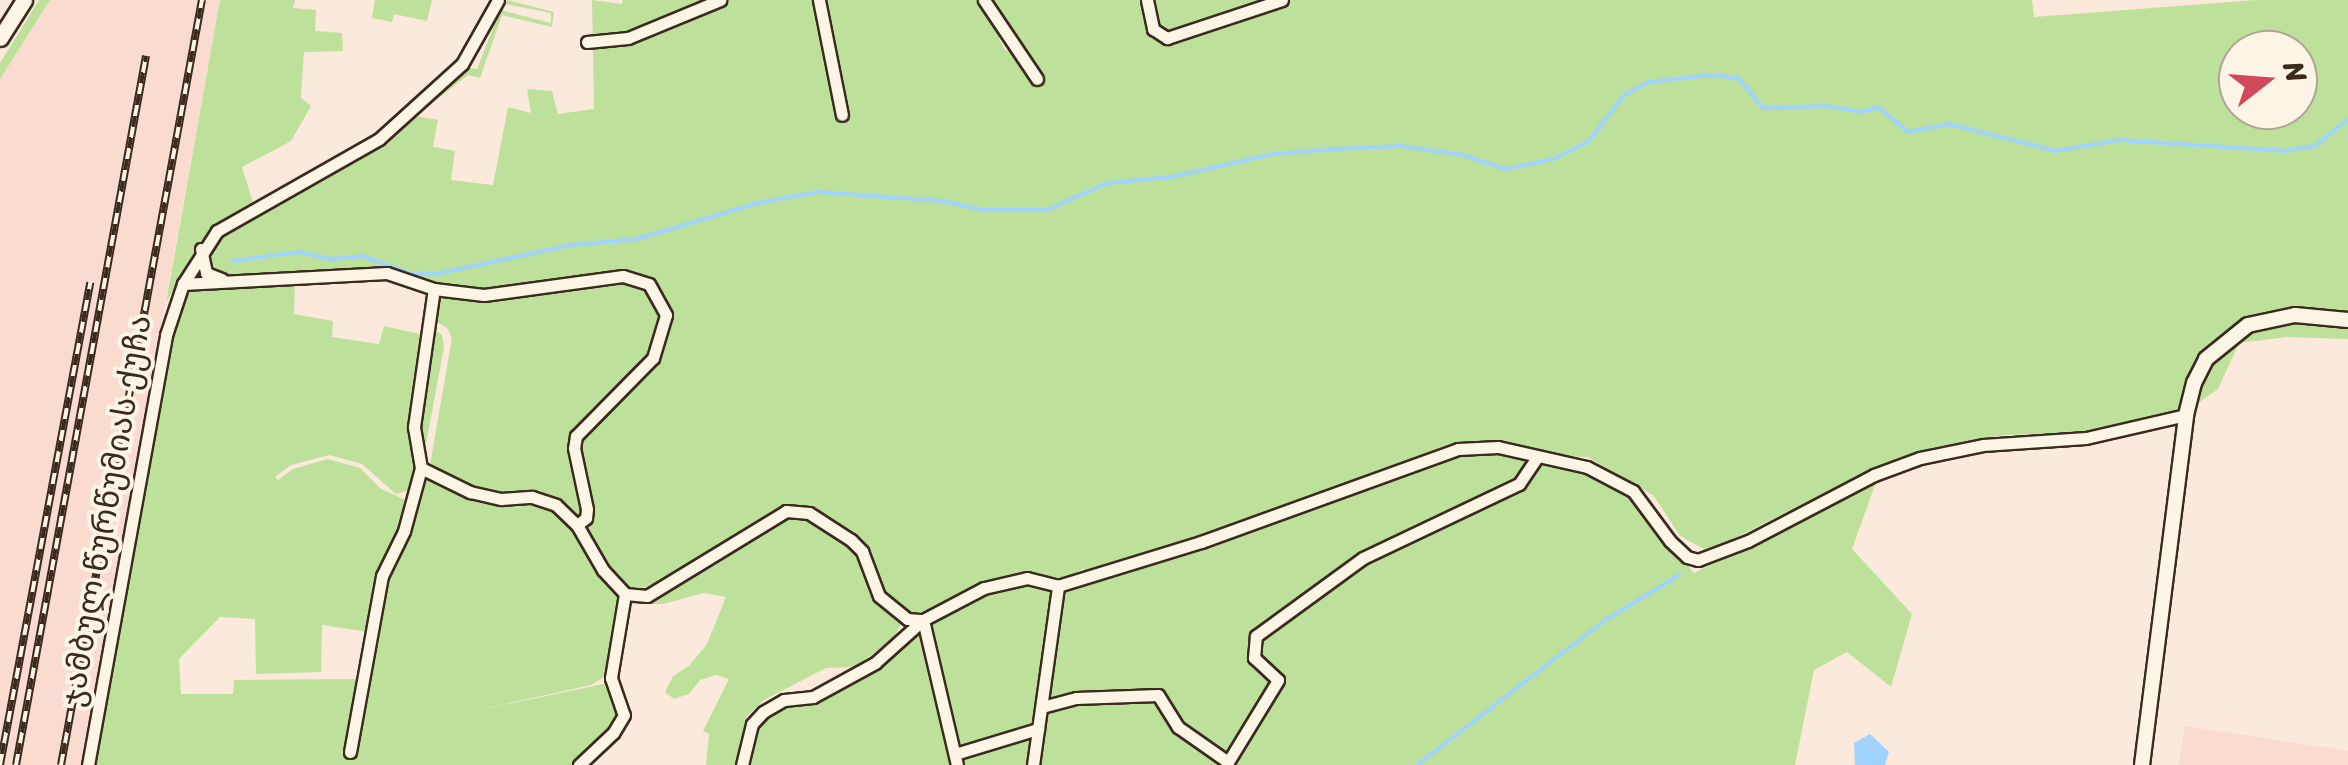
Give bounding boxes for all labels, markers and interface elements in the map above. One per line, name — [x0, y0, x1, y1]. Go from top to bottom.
north arrow — [2218, 30, 2318, 130]
text: N — [2269, 55, 2322, 88]
street label: ჯამბულ წურწუმიას ქუჩა — [54, 312, 160, 710]

